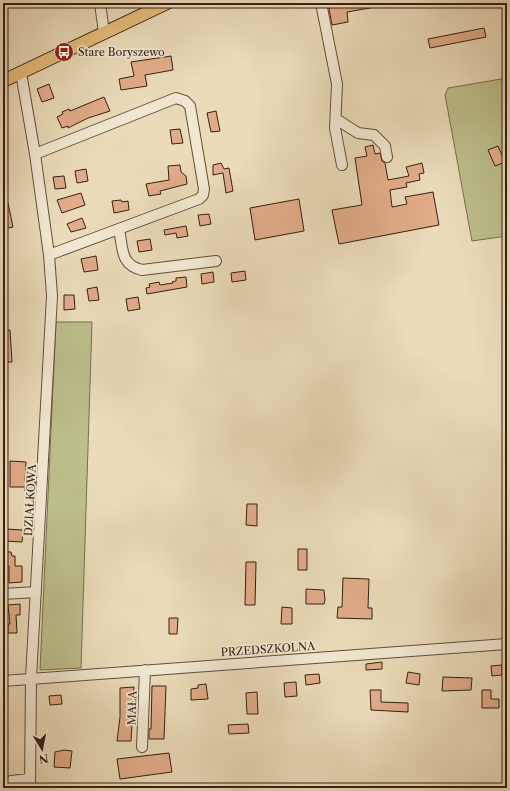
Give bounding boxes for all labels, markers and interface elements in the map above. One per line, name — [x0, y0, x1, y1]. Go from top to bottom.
bus stop icon: Stare Boryszewo — [53, 41, 75, 63]
place label: Stare Boryszewo — [78, 45, 165, 59]
street label: DZIAŁKOWA — [21, 463, 39, 536]
street label: PRZEDSZKOLNA — [220, 639, 317, 659]
street label: MAŁA — [124, 690, 140, 726]
north arrow — [22, 729, 62, 769]
text: N — [37, 751, 50, 767]

